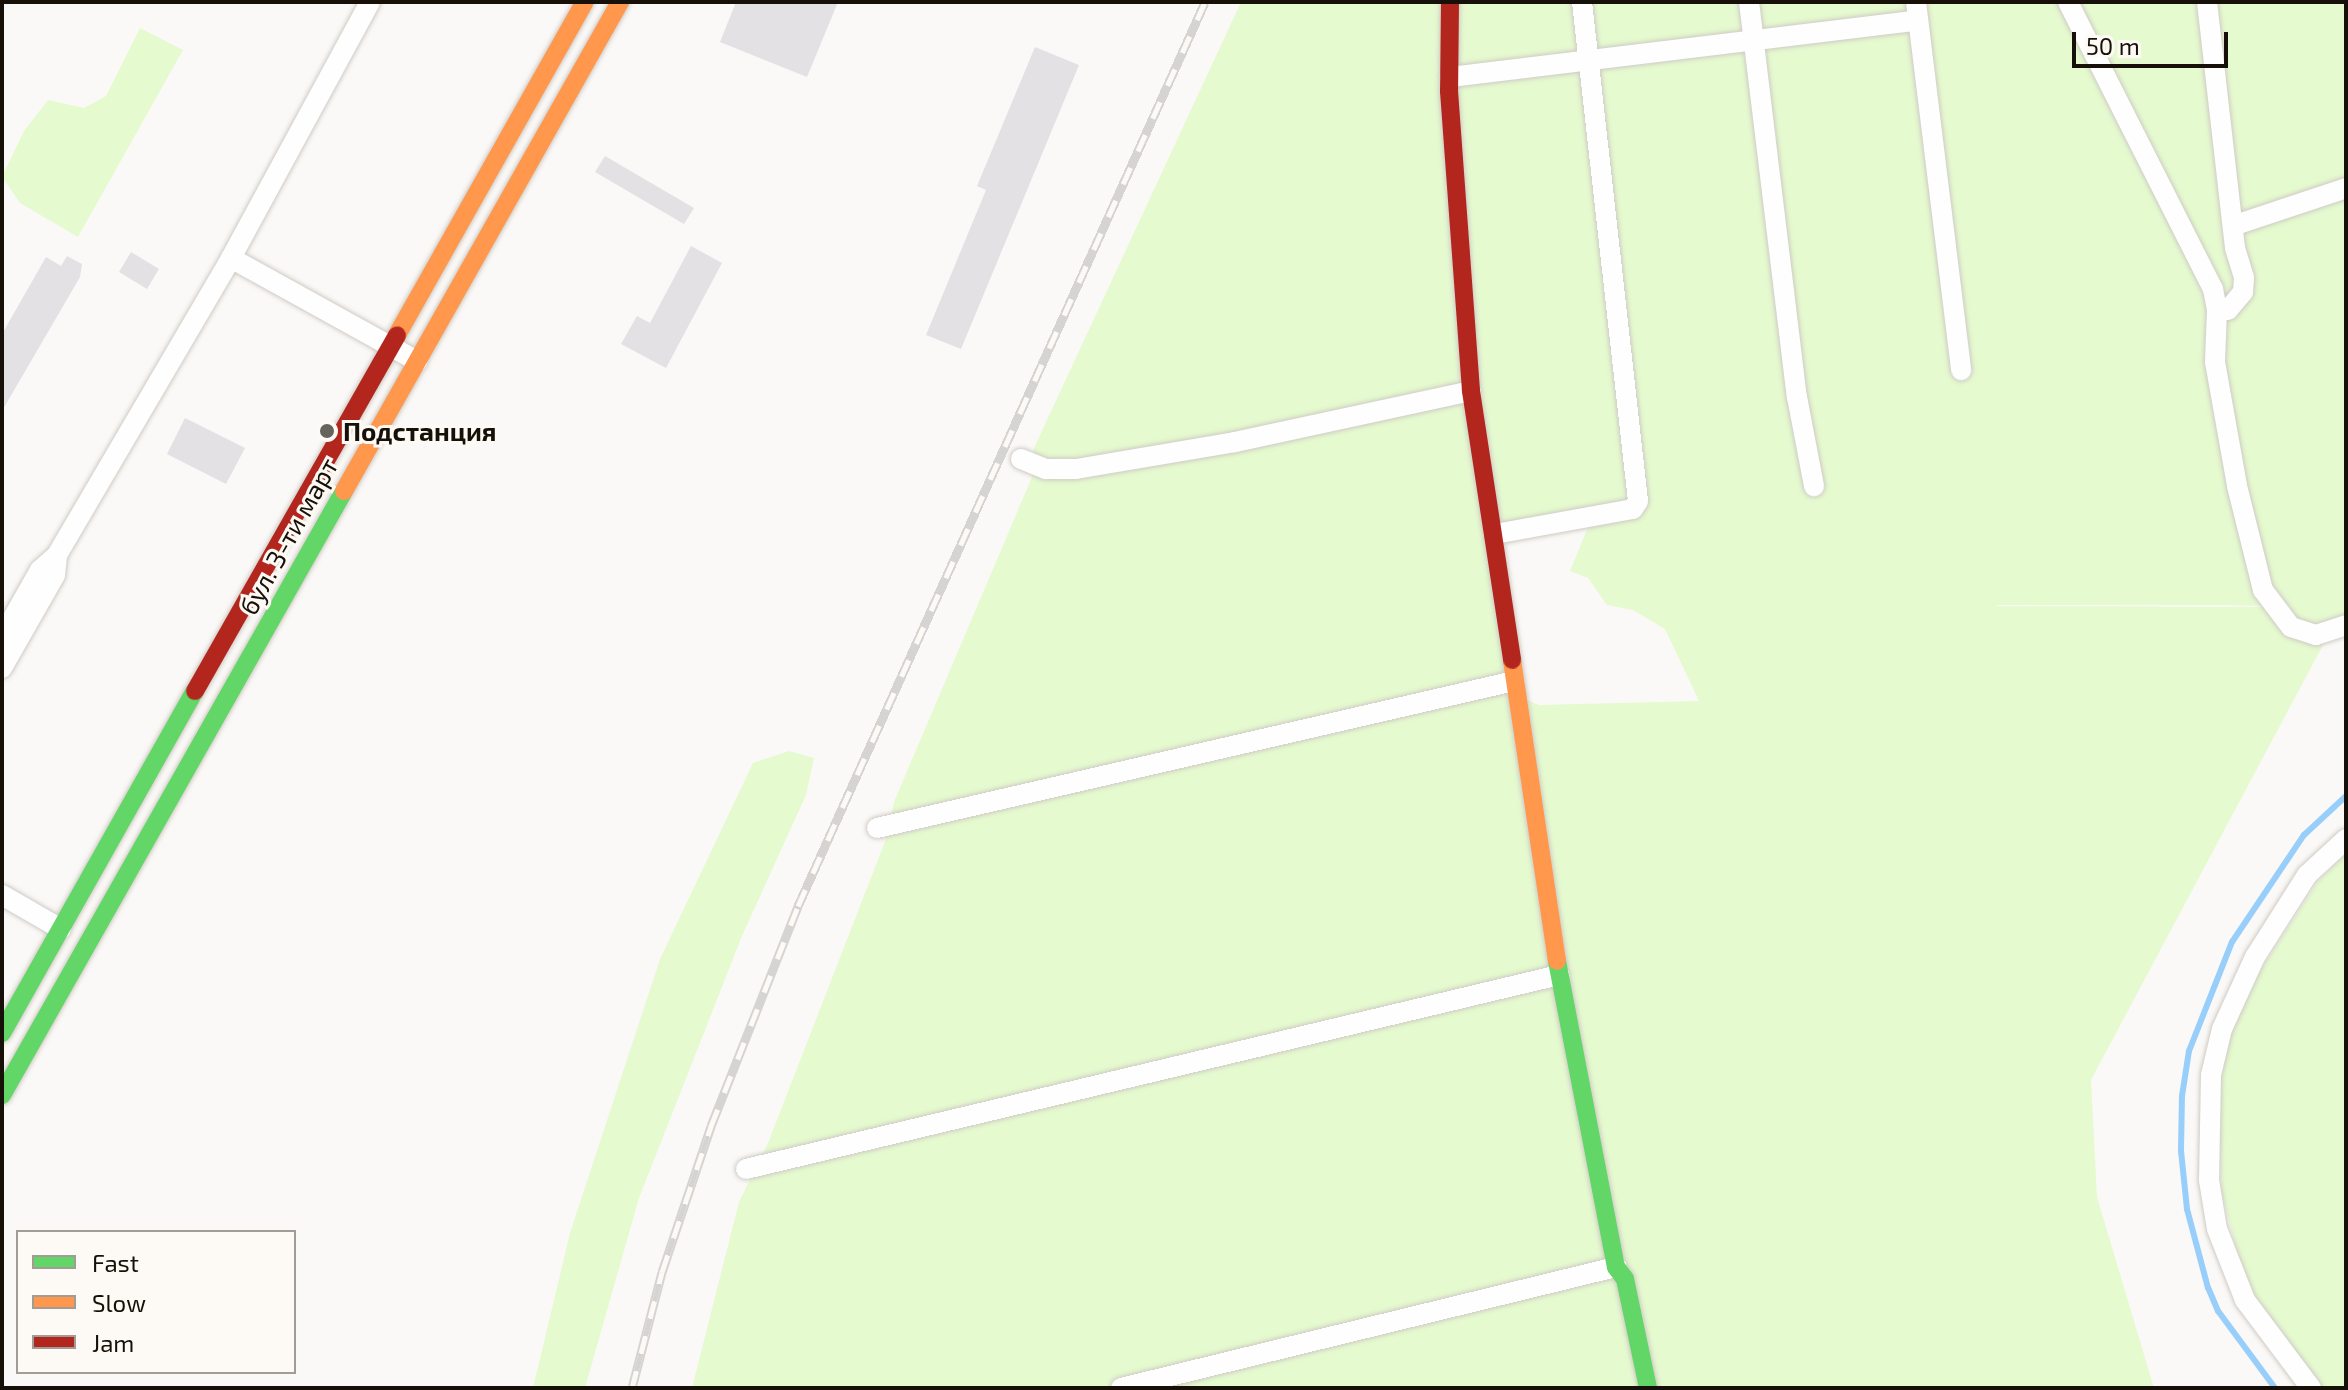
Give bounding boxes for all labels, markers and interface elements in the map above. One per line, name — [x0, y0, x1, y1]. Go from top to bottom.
scale bar — [2076, 16, 2232, 66]
text: 50 m — [2086, 31, 2140, 60]
place label: Подстанция — [343, 415, 497, 447]
marker: Подстанция — [318, 422, 336, 440]
street label: бул. 3-ти март — [232, 452, 344, 620]
legend — [16, 1230, 296, 1374]
text: Fast — [92, 1248, 139, 1277]
text: Slow — [92, 1288, 146, 1317]
text: Jam — [92, 1328, 134, 1357]

